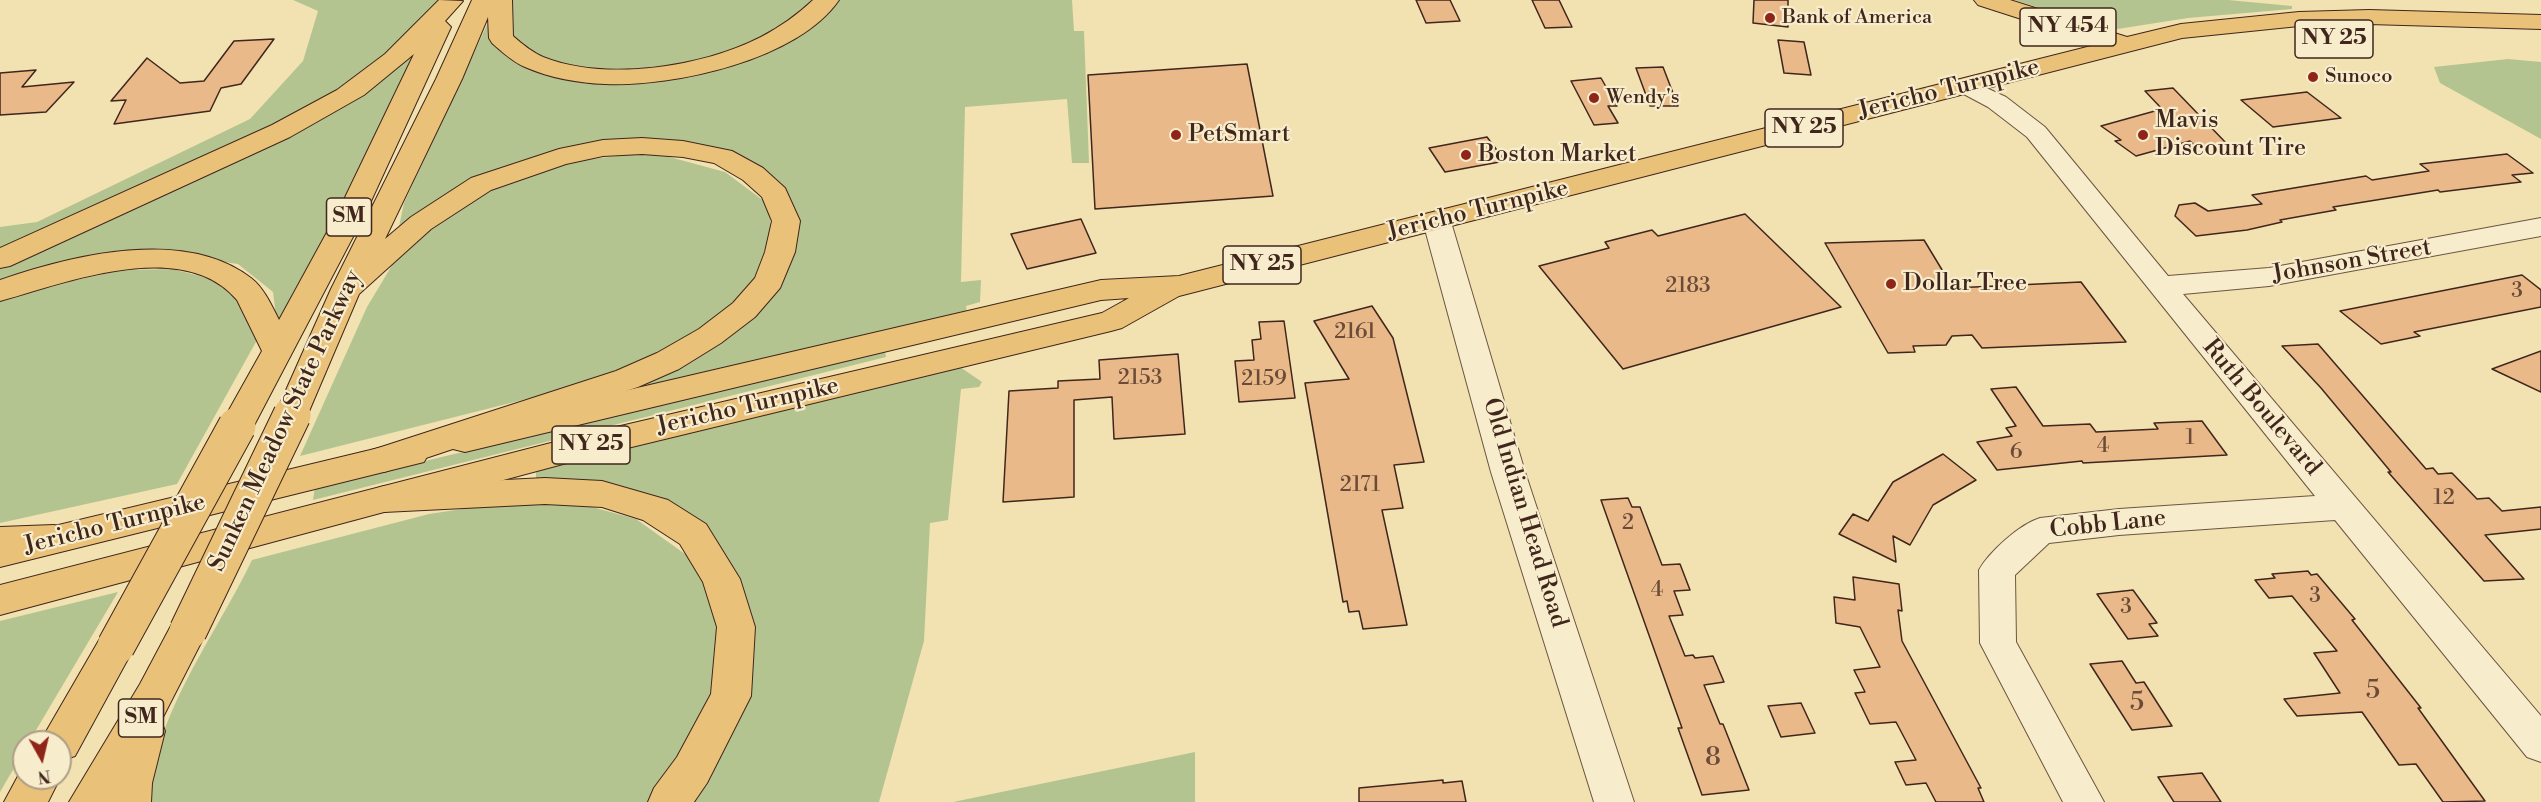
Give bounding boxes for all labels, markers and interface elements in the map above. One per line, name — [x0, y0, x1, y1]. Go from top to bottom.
place label: Bank of America — [1782, 6, 1932, 30]
road number: NY 454 — [2020, 8, 2116, 46]
marker: Bank of America — [1763, 11, 1777, 25]
road number: NY 25 — [2295, 20, 2373, 58]
street label: Jericho Turnpike — [1855, 54, 2043, 126]
place label: Sunoco — [2325, 65, 2392, 89]
marker: Sunoco — [2306, 70, 2320, 84]
place label: Wendy's — [1606, 86, 1679, 110]
marker: Wendy's — [1587, 91, 1601, 105]
place label: Mavis Discount Tire — [2155, 107, 2306, 163]
road number: NY 25 — [1765, 109, 1843, 147]
place label: PetSmart — [1188, 121, 1290, 149]
marker: PetSmart — [1169, 128, 1183, 142]
marker: Mavis Discount Tire — [2136, 128, 2150, 142]
place label: Boston Market — [1478, 141, 1636, 169]
marker: Boston Market — [1459, 148, 1473, 162]
street label: Jericho Turnpike — [1384, 175, 1572, 247]
road number: SM — [326, 198, 372, 236]
street label: Johnson Street — [2270, 234, 2434, 290]
road number: NY 25 — [1223, 246, 1301, 284]
street label: Sunken Meadow State Parkway — [203, 266, 369, 576]
place label: Dollar Tree — [1903, 270, 2027, 298]
house number: 2183 — [1665, 274, 1711, 300]
marker: Dollar Tree — [1884, 277, 1898, 291]
house number: 3 — [2511, 279, 2523, 305]
house number: 2161 — [1334, 320, 1376, 346]
street label: Ruth Boulevard — [2196, 334, 2326, 482]
house number: 2153 — [1118, 366, 1162, 392]
house number: 2159 — [1241, 367, 1287, 393]
street label: Jericho Turnpike — [654, 372, 842, 442]
street label: Old Indian Head Road — [1475, 395, 1573, 631]
road number: NY 25 — [552, 426, 630, 464]
house number: 1 — [2185, 426, 2195, 452]
house number: 4 — [2097, 434, 2109, 460]
house number: 6 — [2010, 440, 2022, 466]
house number: 2171 — [1340, 473, 1380, 499]
house number: 12 — [2433, 486, 2455, 512]
street label: Jericho Turnpike — [21, 489, 209, 561]
street label: Cobb Lane — [2048, 505, 2168, 545]
house number: 2 — [1622, 511, 1634, 537]
house number: 4 — [1651, 578, 1663, 604]
house number: 3 — [2309, 584, 2321, 610]
house number: 3 — [2120, 595, 2132, 621]
house number: 5 — [2366, 676, 2380, 708]
house number: 5 — [2130, 688, 2144, 720]
road number: SM — [118, 699, 164, 737]
north arrow — [12, 730, 72, 790]
house number: 8 — [1705, 743, 1721, 775]
text: N — [37, 765, 52, 787]

